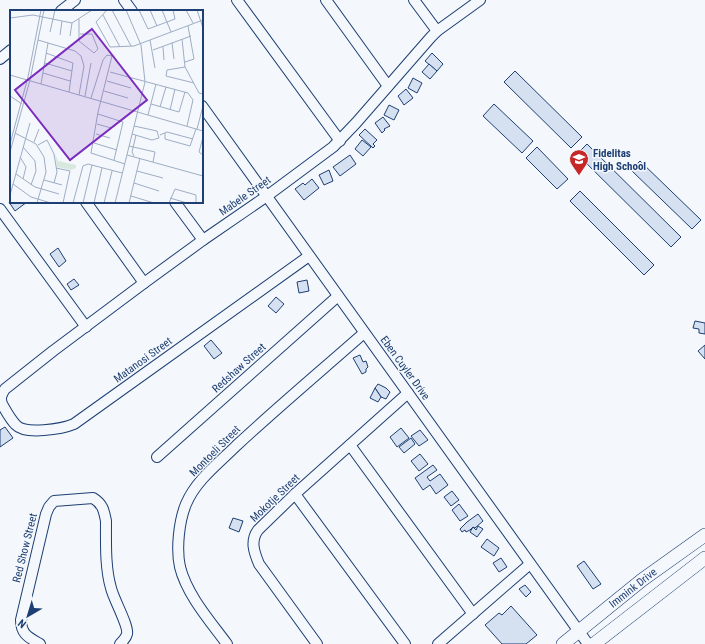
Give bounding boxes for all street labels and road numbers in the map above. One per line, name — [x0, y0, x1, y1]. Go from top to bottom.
street label: Mabele Street — [217, 173, 273, 219]
street label: Eben Cuyler Drive — [378, 334, 432, 402]
street label: Matanosi Street — [111, 335, 175, 385]
street label: Redshaw Street — [210, 341, 268, 395]
street label: Montoeli Street — [187, 423, 243, 479]
street label: Mokotje Street — [248, 471, 302, 525]
street label: Red Show Street — [10, 512, 40, 584]
street label: Immink Drive — [607, 565, 659, 611]

